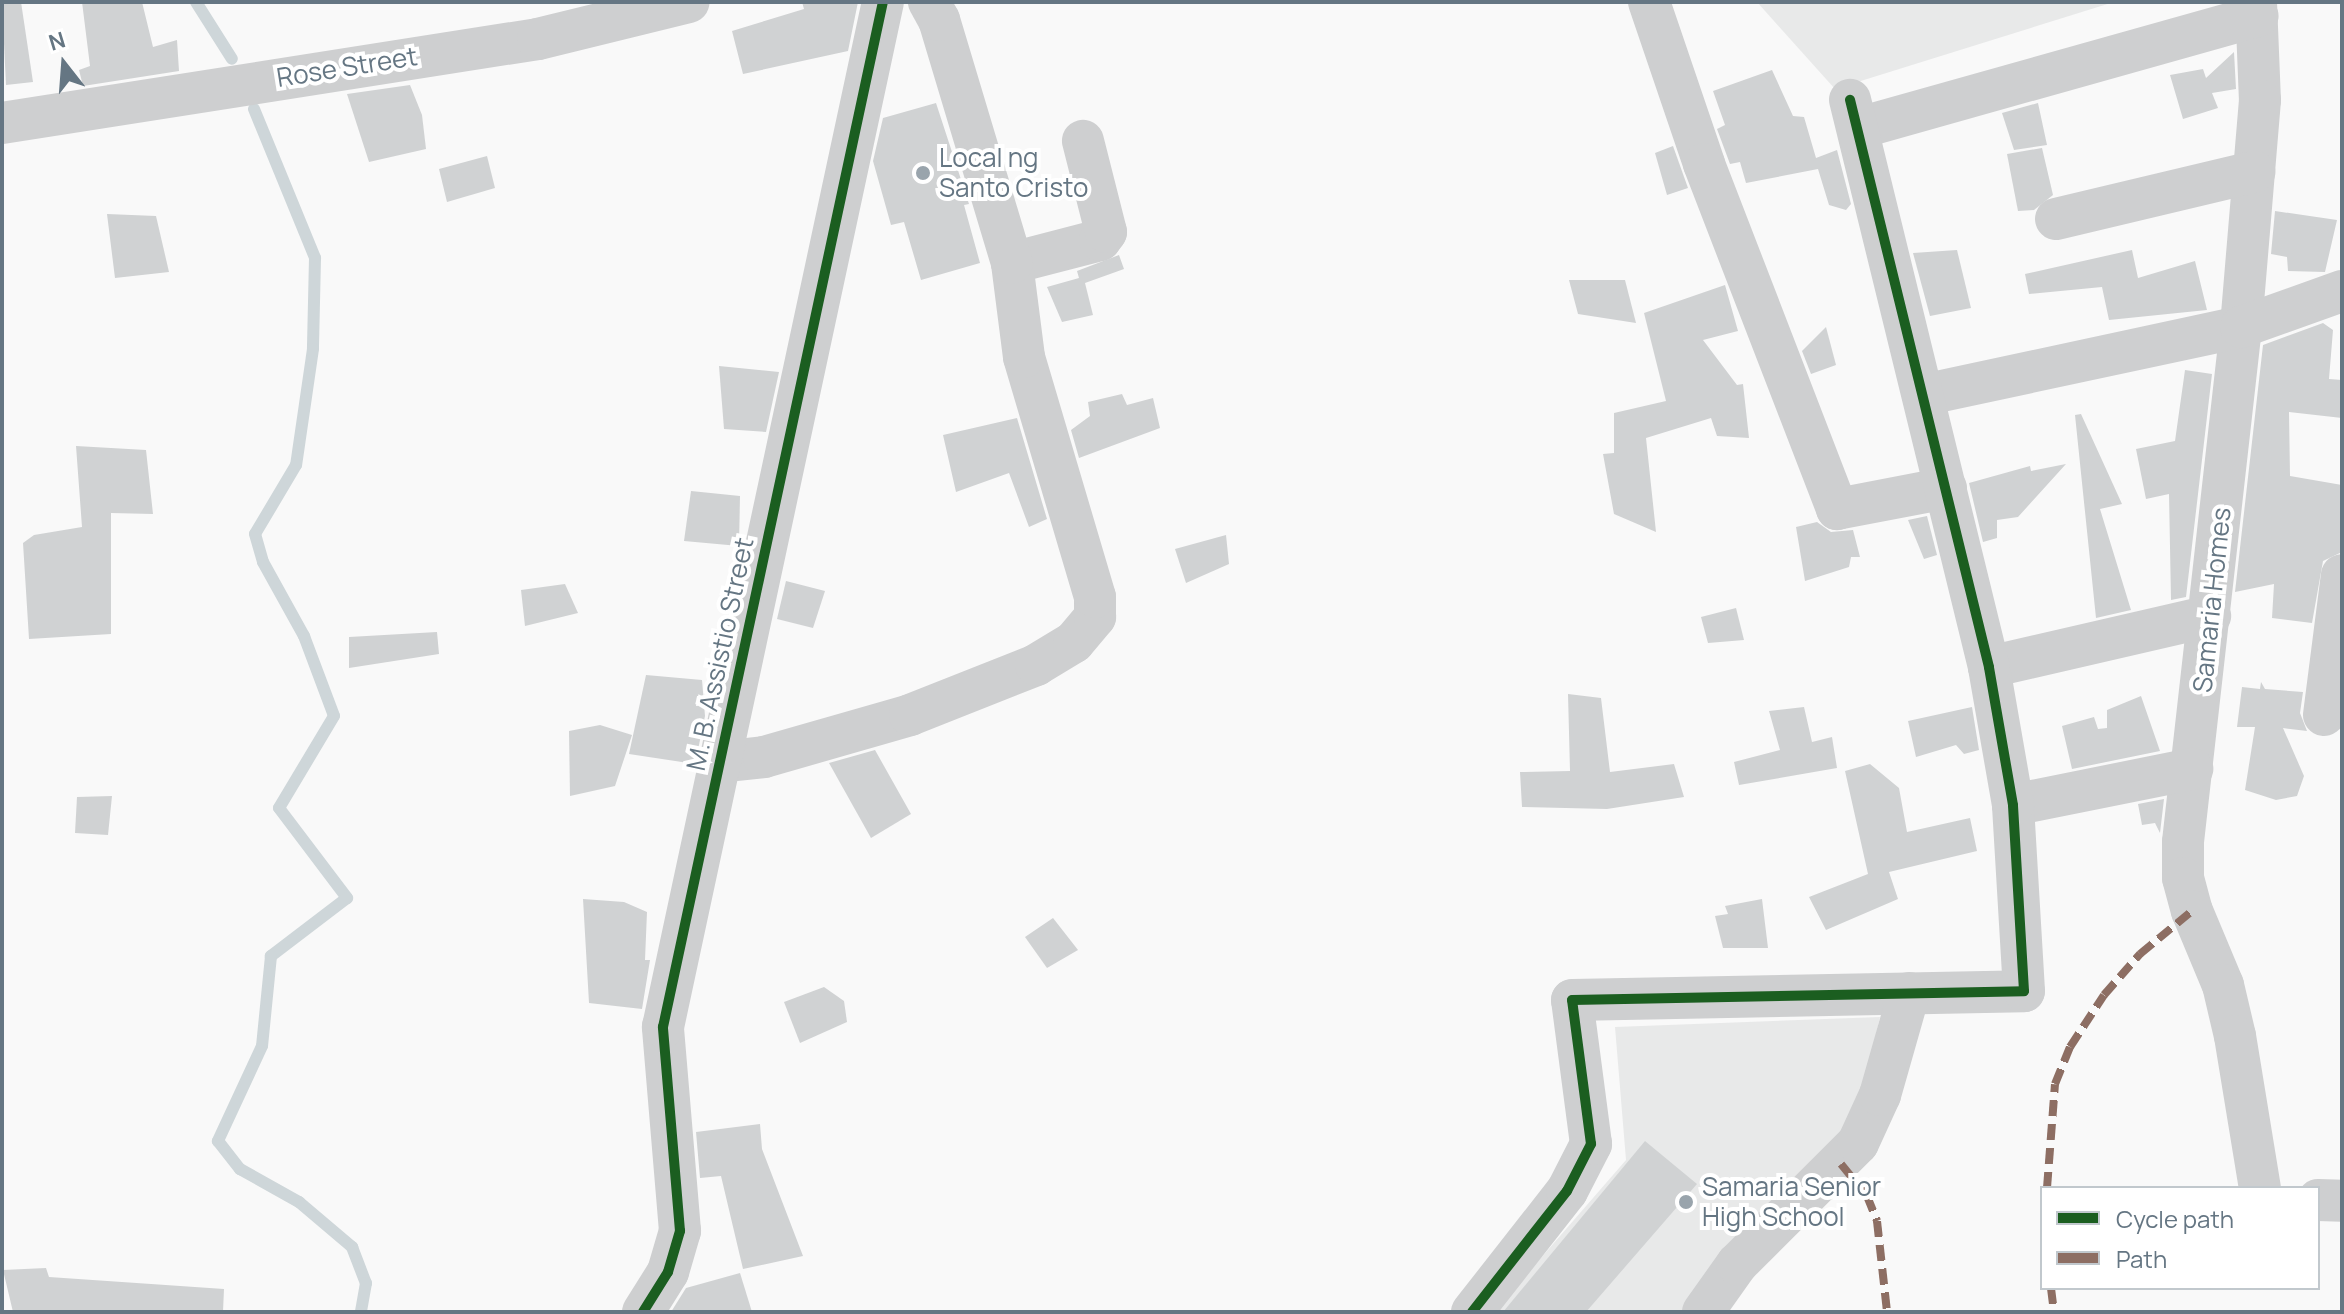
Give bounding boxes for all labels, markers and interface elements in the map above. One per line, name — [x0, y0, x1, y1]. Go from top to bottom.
north arrow — [24, 24, 104, 104]
text: N — [45, 24, 69, 58]
street label: Rose Street — [274, 40, 420, 94]
place label: Local ng Santo Cristo — [939, 142, 1088, 204]
marker: Local ng Santo Cristo — [914, 164, 932, 182]
street label: Samaria Homes — [2187, 506, 2237, 694]
street label: M. B. Assistio Street — [680, 535, 760, 773]
place label: Samaria Senior High School — [1702, 1171, 1881, 1232]
legend — [2040, 1186, 2320, 1290]
marker: Samaria Senior High School — [1677, 1193, 1695, 1211]
text: Cycle path — [2116, 1202, 2234, 1235]
text: Path — [2116, 1242, 2167, 1275]

